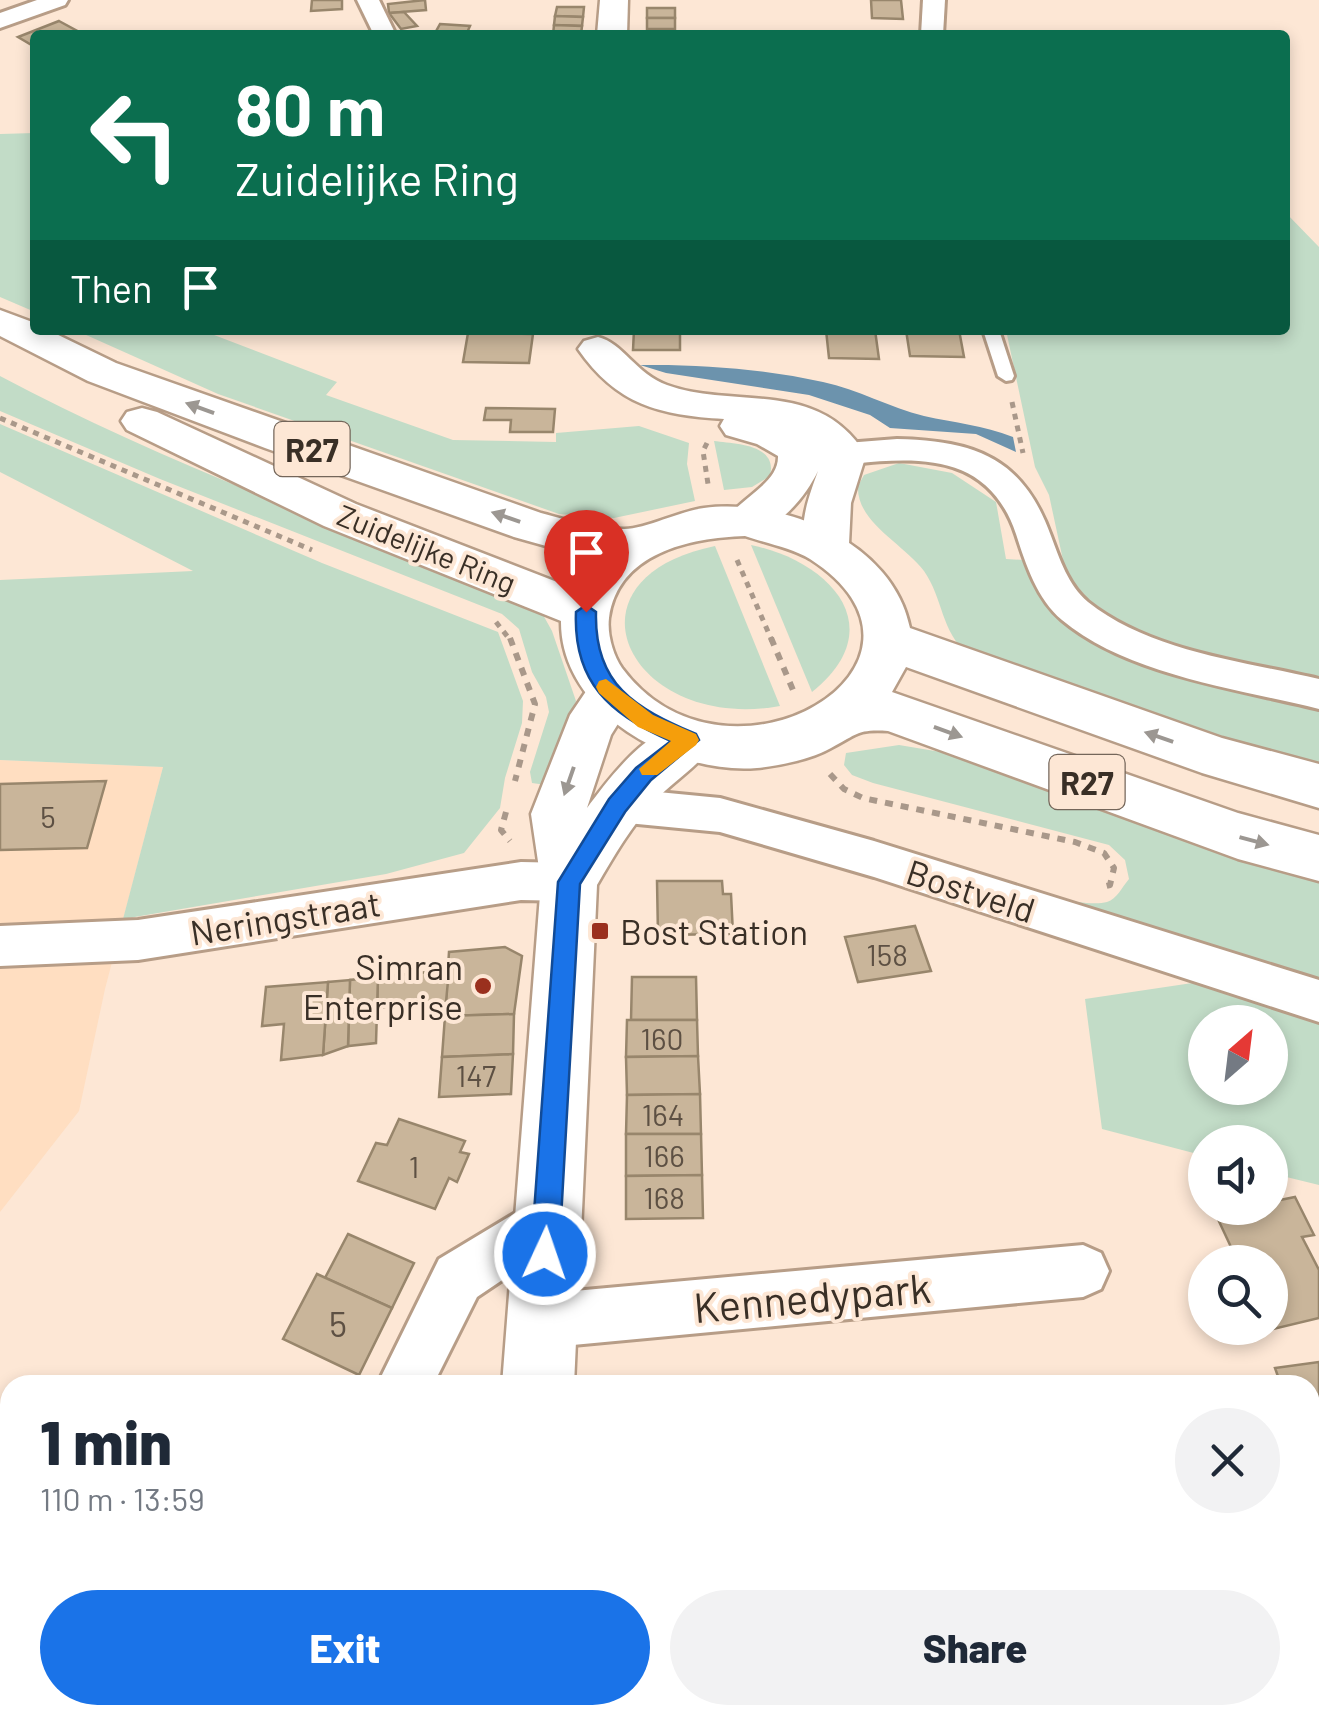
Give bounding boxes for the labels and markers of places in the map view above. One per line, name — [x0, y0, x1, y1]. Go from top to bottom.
pin — [544, 510, 629, 613]
place label: Bost Station — [620, 910, 808, 952]
marker: Bost Station — [589, 920, 611, 942]
place label: Simran Enterprise — [303, 945, 463, 1027]
marker: Simran Enterprise — [472, 975, 494, 997]

